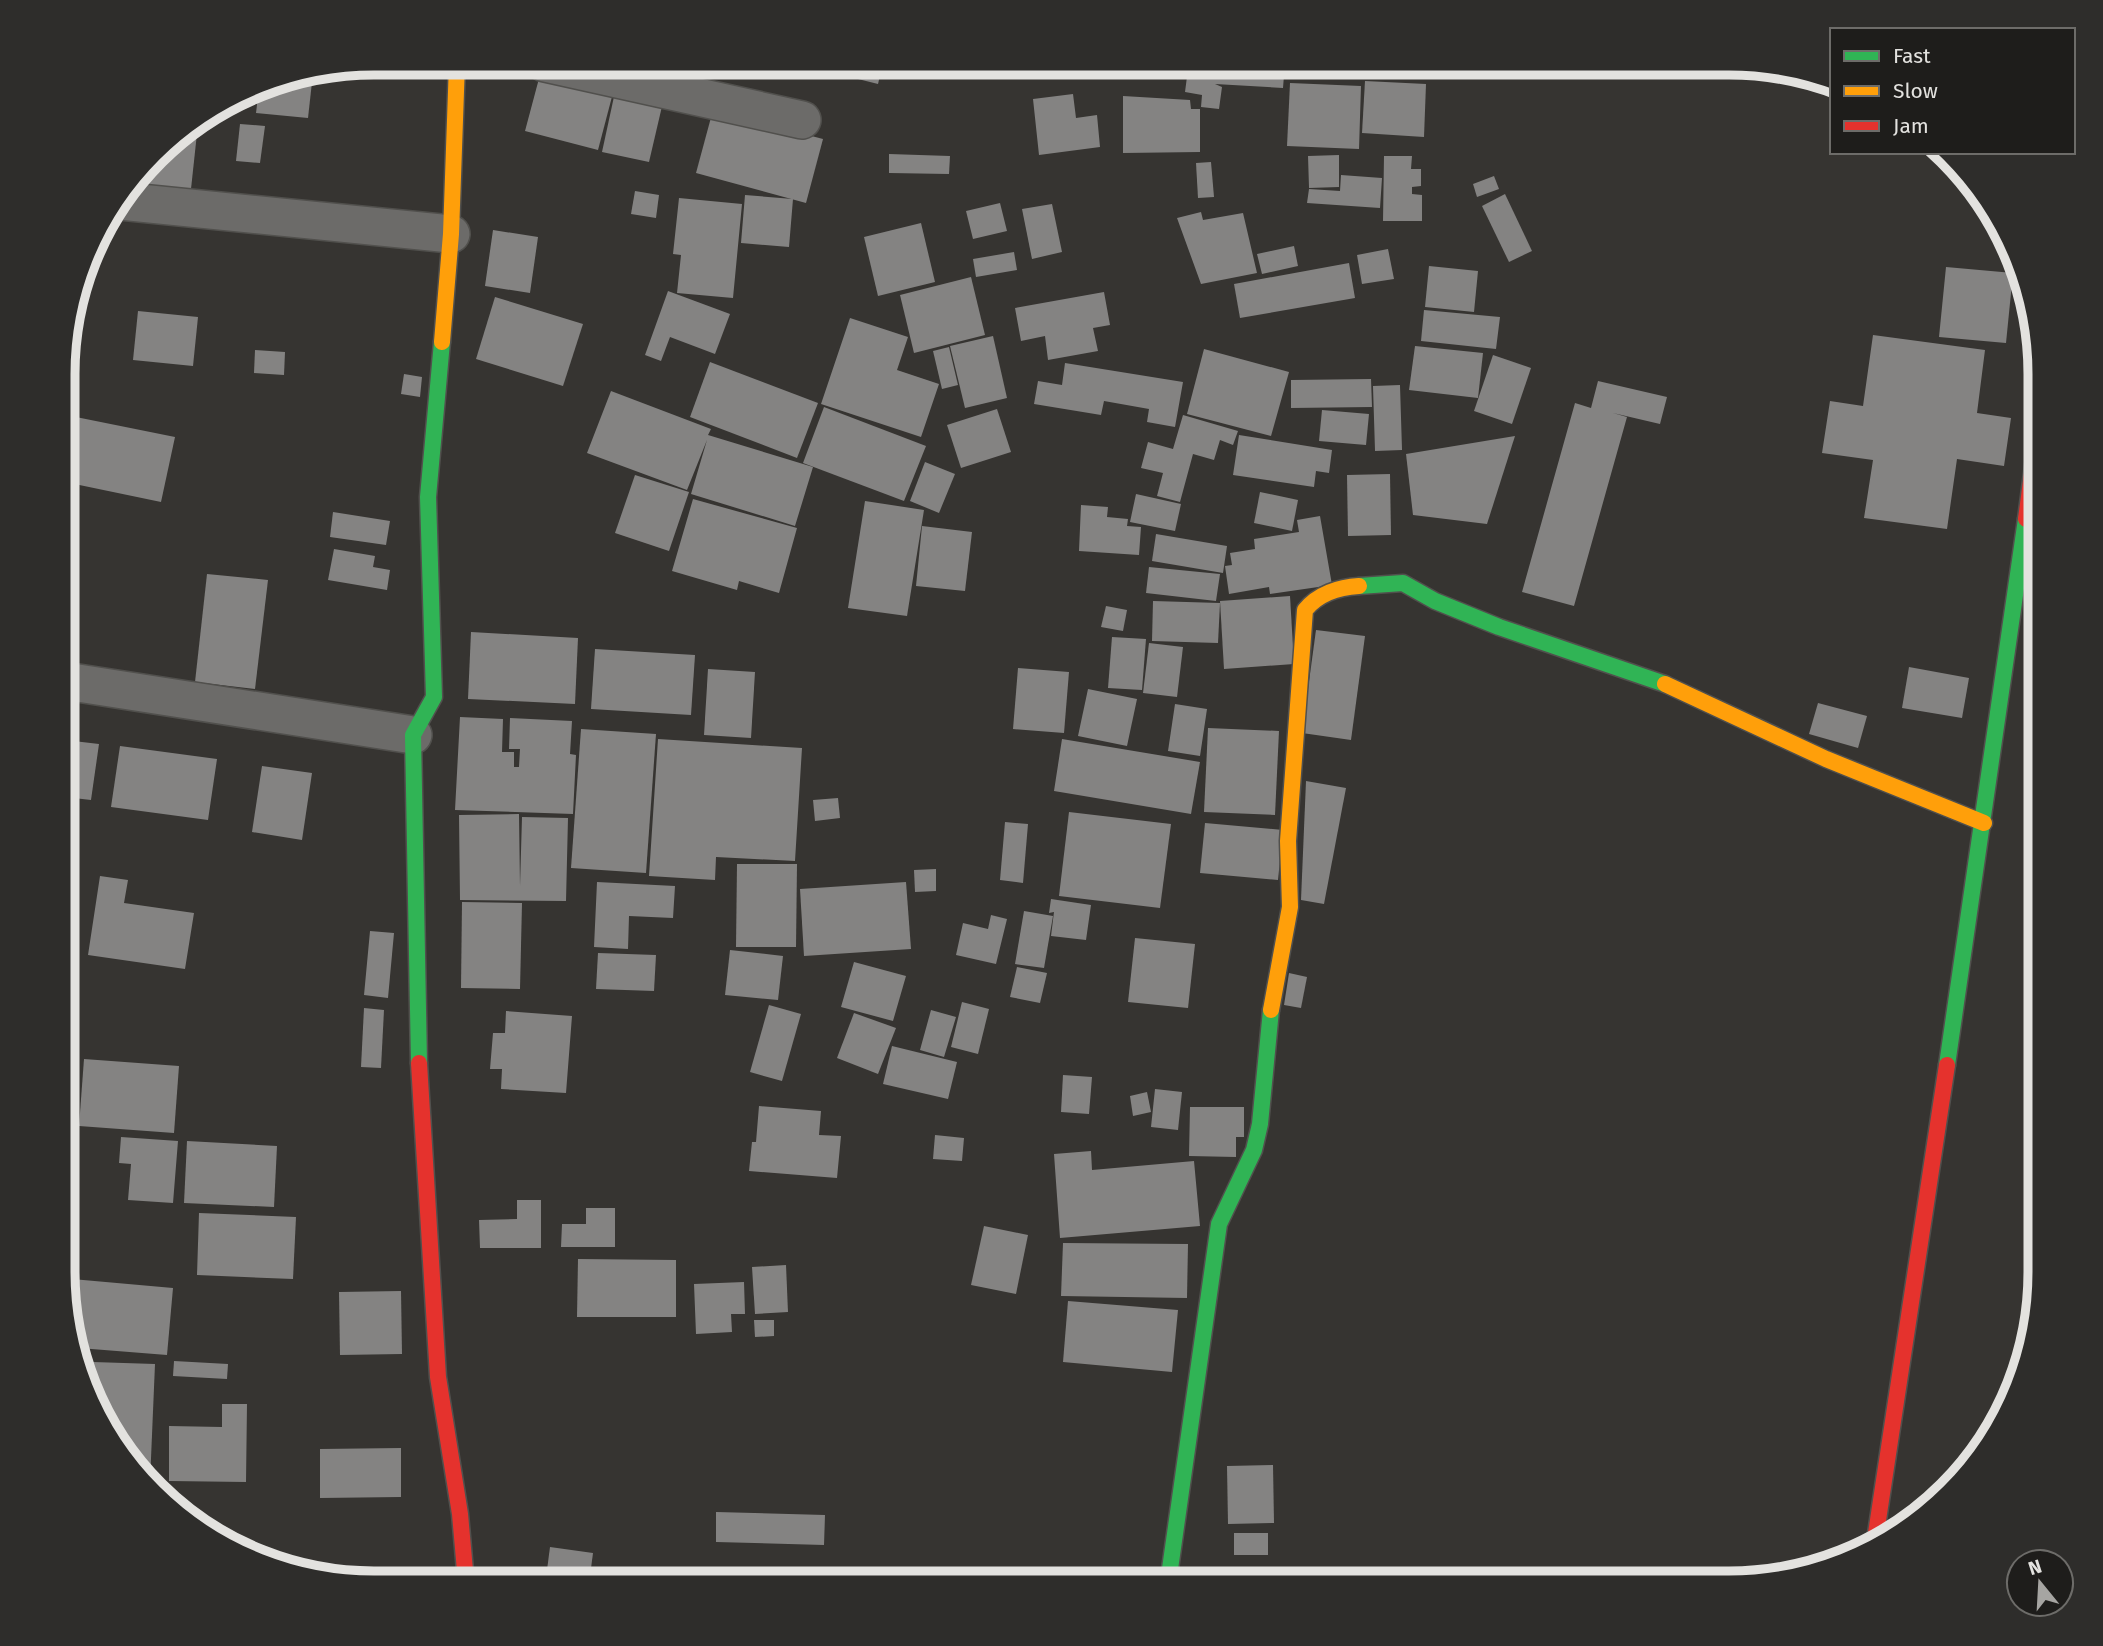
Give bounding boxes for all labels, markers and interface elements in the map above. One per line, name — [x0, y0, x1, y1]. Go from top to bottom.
legend — [1830, 28, 2075, 154]
text: Fast — [1893, 43, 1931, 69]
text: Slow — [1893, 78, 1938, 104]
text: Jam — [1893, 113, 1929, 139]
north arrow — [2005, 1548, 2075, 1618]
text: N — [2025, 1554, 2044, 1580]

